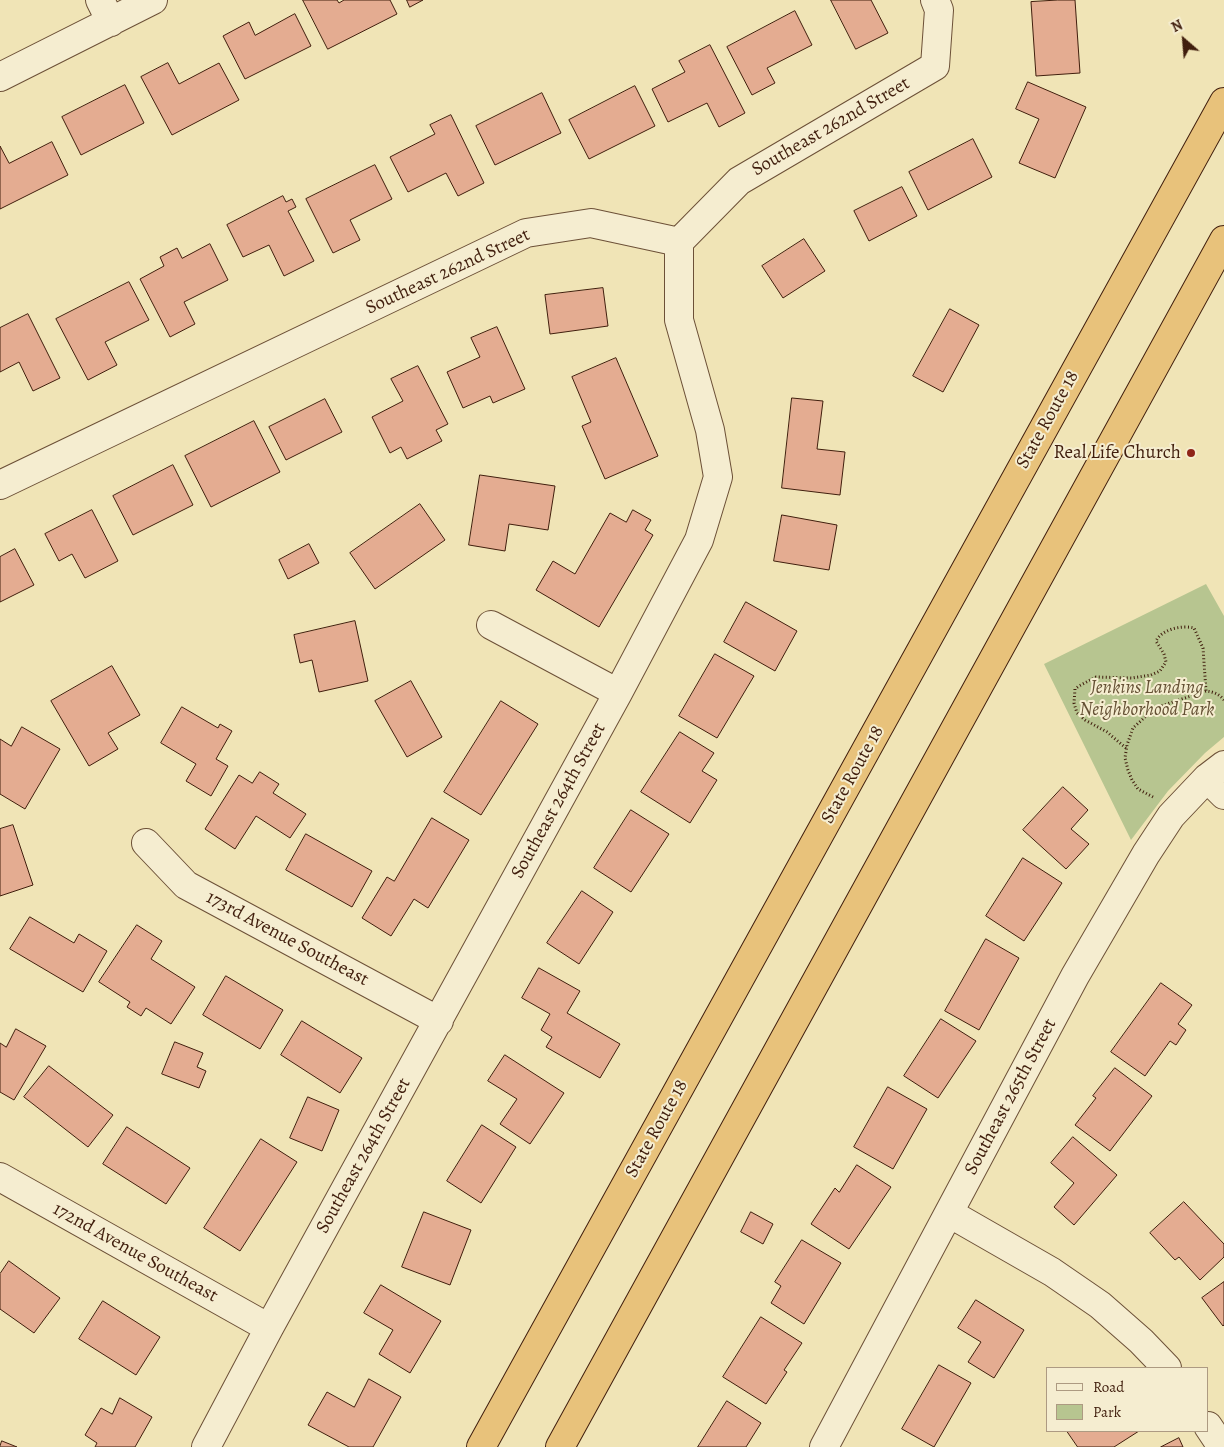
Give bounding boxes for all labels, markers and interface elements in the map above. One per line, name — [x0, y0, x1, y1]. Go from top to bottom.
north arrow — [1159, 15, 1209, 65]
text: N — [1168, 15, 1186, 37]
street label: Southeast 262nd Street — [748, 72, 914, 182]
street label: Southeast 262nd Street — [362, 224, 534, 320]
street label: State Route 18 — [1012, 367, 1084, 473]
place label: Real Life Church — [1053, 442, 1181, 464]
marker: Real Life Church — [1185, 447, 1197, 459]
park label: Jenkins Landing Neighborhood Park — [1080, 677, 1214, 721]
street label: Southeast 264th Street — [507, 719, 611, 883]
street label: State Route 18 — [817, 722, 889, 828]
street label: 173rd Avenue Southeast — [202, 886, 372, 992]
street label: Southeast 265th Street — [960, 1015, 1062, 1179]
street label: Southeast 264th Street — [312, 1074, 416, 1238]
street label: State Route 18 — [621, 1076, 693, 1182]
street label: 172nd Avenue Southeast — [48, 1198, 222, 1308]
legend — [1046, 1367, 1209, 1432]
text: Road — [1093, 1377, 1124, 1397]
text: Park — [1093, 1402, 1121, 1422]

